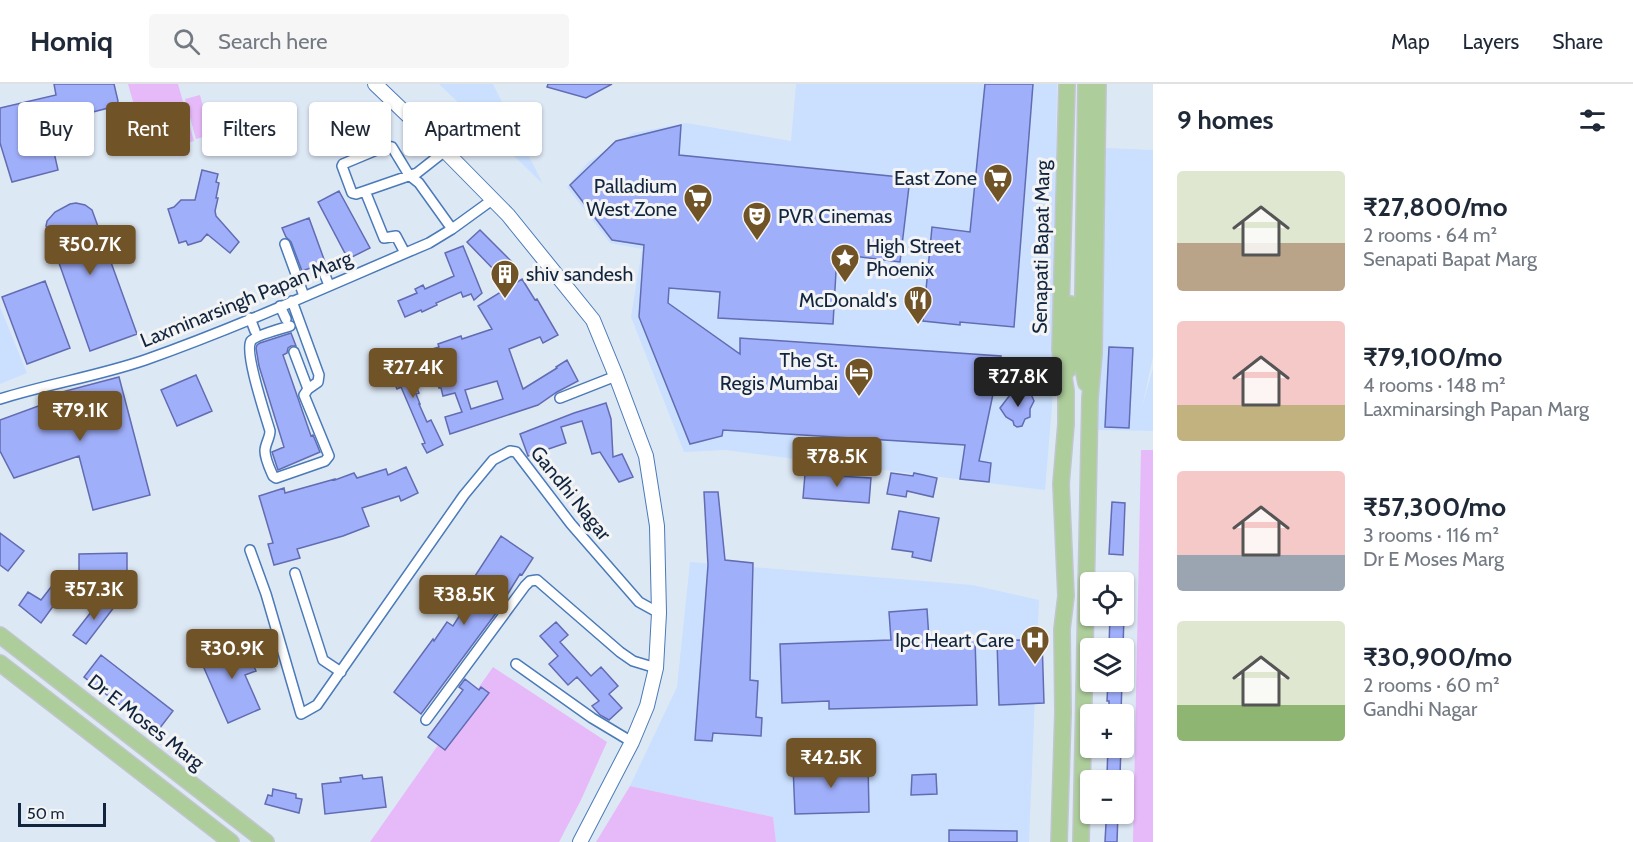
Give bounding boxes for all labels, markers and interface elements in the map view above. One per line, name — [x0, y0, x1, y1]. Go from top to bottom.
search box — [149, 14, 569, 68]
text: Homiq — [30, 24, 113, 58]
icon: search — [170, 25, 203, 58]
text: Search here — [218, 28, 327, 55]
text: Map — [1391, 29, 1430, 54]
text: Layers — [1463, 29, 1519, 54]
text: Share — [1552, 29, 1603, 54]
chip: Buy — [18, 102, 94, 156]
chip: Rent — [106, 102, 190, 156]
chip: Filters — [202, 102, 297, 156]
chip: New — [309, 102, 391, 156]
chip: Apartment — [403, 102, 542, 156]
text: 9 homes — [1177, 104, 1274, 136]
icon: filters — [1576, 104, 1609, 137]
street label: Senapati Bapat Marg — [1027, 159, 1055, 334]
supermarket icon: East Zone — [982, 162, 1014, 204]
place label: East Zone — [894, 166, 977, 190]
place label: Palladium West Zone — [586, 174, 677, 221]
supermarket icon: Palladium West Zone — [682, 182, 714, 224]
text: ₹27,800/mo — [1363, 191, 1507, 223]
icon: home — [1225, 195, 1297, 267]
theatre icon: PVR Cinemas — [741, 200, 773, 242]
place label: PVR Cinemas — [778, 204, 892, 228]
text: 2 rooms · 64 m² — [1363, 223, 1497, 247]
pin: ₹50.7K — [41, 225, 139, 276]
text: ₹50.7K — [59, 232, 121, 256]
place label: High Street Phoenix — [866, 234, 961, 281]
place icon: High Street Phoenix — [829, 242, 861, 284]
street label: Laxminarsingh Papan Marg — [137, 245, 356, 352]
text: Senapati Bapat Marg — [1363, 247, 1537, 271]
building icon: shiv sandesh — [489, 258, 521, 300]
place label: shiv sandesh — [526, 262, 633, 286]
restaurant icon: McDonald's — [902, 284, 934, 326]
place label: McDonald's — [799, 288, 897, 312]
text: ₹79,100/mo — [1363, 341, 1502, 373]
icon: home — [1225, 345, 1297, 417]
pin: ₹27.4K — [364, 348, 462, 399]
place label: The St. Regis Mumbai — [720, 348, 838, 395]
text: ₹27.4K — [383, 355, 443, 379]
hotel icon: The St. Regis Mumbai — [843, 356, 875, 398]
pin: ₹27.8K — [969, 357, 1067, 408]
text: ₹27.8K — [988, 364, 1048, 388]
text: 4 rooms · 148 m² — [1363, 373, 1506, 397]
pin: ₹79.1K — [31, 391, 129, 442]
text: Laxminarsingh Papan Marg — [1363, 397, 1589, 421]
text: ₹79.1K — [52, 398, 108, 422]
pin: ₹78.5K — [788, 437, 886, 488]
street label: Gandhi Nagar — [526, 441, 617, 545]
text: ₹78.5K — [807, 444, 867, 468]
text: ₹57,300/mo — [1363, 491, 1506, 523]
icon: home — [1225, 495, 1297, 567]
text: 3 rooms · 116 m² — [1363, 523, 1499, 547]
text: Dr E Moses Marg — [1363, 547, 1504, 571]
pin: ₹57.3K — [45, 570, 143, 621]
map controls — [1080, 572, 1134, 824]
button: locate — [1080, 572, 1134, 626]
pin: ₹38.5K — [415, 575, 513, 626]
text: ₹57.3K — [65, 577, 123, 601]
text: ₹38.5K — [433, 582, 495, 606]
hospital icon: Ipc Heart Care — [1019, 624, 1051, 666]
place label: Ipc Heart Care — [895, 628, 1014, 652]
pin: ₹30.9K — [183, 629, 281, 680]
text: ₹30.9K — [200, 636, 264, 660]
button: layers — [1080, 638, 1134, 692]
text: ₹30,900/mo — [1363, 641, 1512, 673]
icon: home — [1225, 645, 1297, 717]
street label: Dr E Moses Marg — [83, 669, 210, 775]
text: 2 rooms · 60 m² — [1363, 673, 1500, 697]
text: Gandhi Nagar — [1363, 697, 1477, 721]
button: + — [1080, 704, 1134, 758]
pin: ₹42.5K — [782, 738, 880, 789]
text: ₹42.5K — [800, 745, 862, 769]
button: − — [1080, 770, 1134, 824]
scale bar — [18, 800, 106, 828]
text: 50 m — [27, 804, 64, 823]

